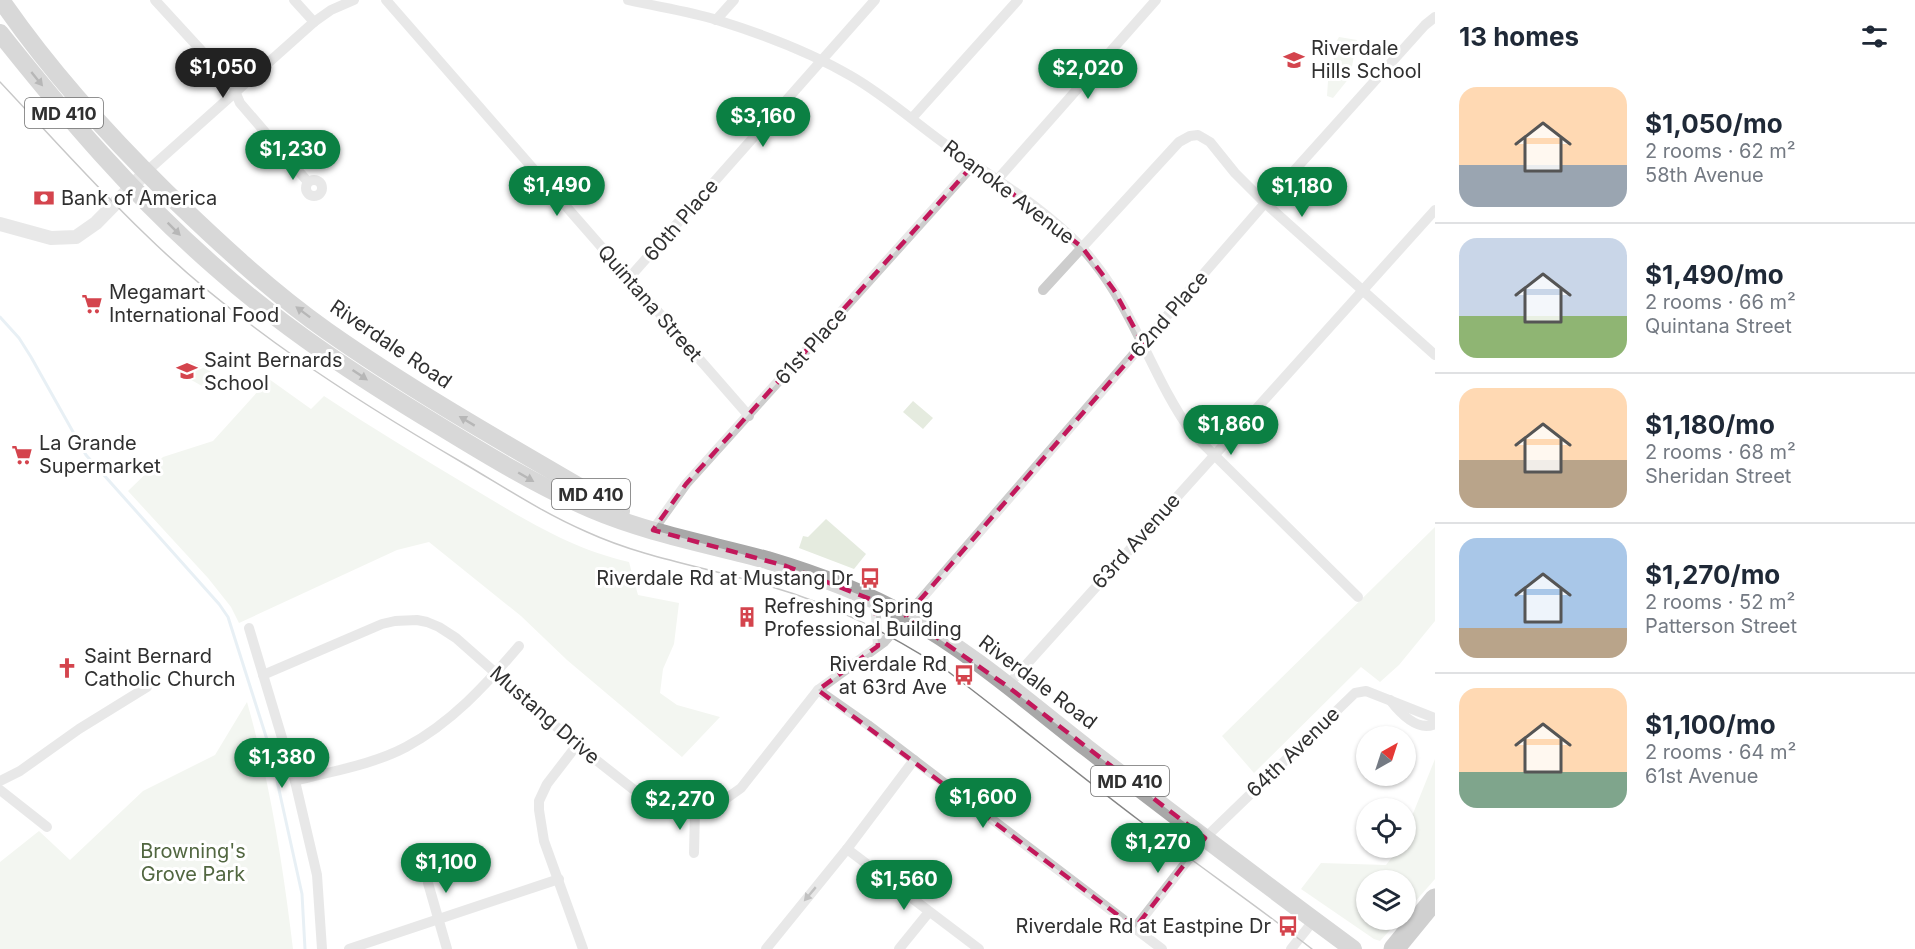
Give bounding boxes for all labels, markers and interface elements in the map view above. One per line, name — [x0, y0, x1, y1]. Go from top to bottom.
icon: filters — [1858, 20, 1891, 53]
text: 13 homes — [1459, 21, 1579, 52]
place label: Riverdale Hills School — [1311, 36, 1422, 83]
pin: $1,050 — [174, 48, 272, 99]
school or university icon: Riverdale Hills School — [1282, 48, 1306, 72]
pin: $2,020 — [1039, 49, 1137, 100]
text: $1,050 — [189, 55, 257, 79]
text: $2,020 — [1052, 56, 1124, 80]
one-way arrow — [30, 71, 43, 87]
pin: $3,160 — [714, 97, 812, 148]
road number: MD 410 — [25, 98, 103, 128]
text: $3,160 — [730, 104, 796, 128]
text: $1,050/mo — [1645, 108, 1783, 139]
icon: home — [1507, 111, 1579, 183]
pin: $1,230 — [244, 130, 342, 181]
street label: Roanoke Avenue — [939, 135, 1079, 249]
text: $1,230 — [259, 137, 327, 161]
text: 2 rooms · 62 m² — [1645, 139, 1796, 163]
text: 58th Avenue — [1645, 163, 1764, 187]
pin: $1,490 — [508, 166, 606, 217]
pin: $1,180 — [1253, 167, 1351, 218]
text: $1,490 — [523, 173, 591, 197]
street label: 60th Place — [639, 174, 723, 266]
text: $1,180 — [1271, 174, 1333, 198]
bank icon: Bank of America — [32, 186, 56, 210]
place label: Bank of America — [61, 186, 217, 210]
one-way arrow — [166, 221, 180, 235]
street label: Quintana Street — [593, 240, 707, 367]
text: $1,490/mo — [1645, 259, 1784, 290]
icon: home — [1507, 262, 1579, 334]
street label: 62nd Place — [1125, 266, 1213, 362]
place label: Megamart International Food — [109, 280, 279, 327]
text: 2 rooms · 66 m² — [1645, 290, 1796, 314]
supermarket icon: Megamart International Food — [80, 292, 104, 316]
street label: Riverdale Road — [326, 295, 456, 393]
street label: 61st Place — [770, 303, 852, 389]
one-way arrow — [295, 306, 310, 318]
text: Quintana Street — [1645, 314, 1792, 338]
place label: Saint Bernards School — [204, 348, 343, 395]
school or university icon: Saint Bernards School — [175, 359, 199, 383]
one-way arrow — [351, 369, 367, 381]
pin: $1,860 — [1182, 405, 1280, 456]
text: $1,180/mo — [1645, 409, 1775, 440]
text: $1,860 — [1197, 412, 1265, 436]
icon: home — [1507, 412, 1579, 484]
one-way arrow — [458, 416, 475, 426]
place label: La Grande Supermarket — [39, 431, 161, 478]
text: 2 rooms · 68 m² — [1645, 440, 1796, 464]
supermarket icon: La Grande Supermarket — [10, 443, 34, 467]
text: Sheridan Street — [1645, 464, 1791, 488]
one-way arrow — [518, 471, 534, 482]
road number: MD 410 — [552, 479, 630, 509]
street label: 63rd Avenue — [1087, 488, 1185, 594]
text: $1,270/mo — [1645, 559, 1780, 590]
icon: home — [1507, 562, 1579, 634]
place label: Riverdale Rd at Mustang Dr — [596, 566, 853, 590]
bus stop icon: Riverdale Rd at Mustang Dr — [858, 566, 882, 590]
text: 2 rooms · 52 m² — [1645, 590, 1795, 614]
place label: Refreshing Spring Professional Building — [764, 594, 962, 641]
building icon: Refreshing Spring Professional Building — [735, 605, 759, 629]
text: Patterson Street — [1645, 614, 1797, 638]
street label: Riverdale Road — [974, 630, 1102, 734]
place label: Saint Bernard Catholic Church — [84, 644, 236, 691]
place label: Riverdale Rd at 63rd Ave — [829, 652, 947, 699]
church icon: Saint Bernard Catholic Church — [55, 656, 79, 680]
street label: Mustang Drive — [485, 661, 605, 769]
bus stop icon: Riverdale Rd at 63rd Ave — [952, 663, 976, 687]
street label: 64th Avenue — [1242, 702, 1344, 802]
text: $1,100/mo — [1645, 709, 1776, 740]
icon: home — [1507, 712, 1579, 784]
north arrow — [1356, 726, 1416, 786]
map controls — [1356, 726, 1416, 930]
pin: $1,380 — [233, 738, 331, 789]
text: 2 rooms · 64 m² — [1645, 740, 1796, 764]
text: $1,380 — [248, 745, 316, 769]
text: 61st Avenue — [1645, 764, 1759, 788]
road number: MD 410 — [1091, 766, 1169, 796]
pin: $1,600 — [934, 778, 1032, 829]
pin: $2,270 — [631, 780, 729, 831]
text: $1,600 — [949, 785, 1017, 809]
text: $2,270 — [645, 787, 715, 811]
button: locate — [1356, 798, 1416, 858]
pin: $1,270 — [1109, 823, 1207, 874]
text: $1,270 — [1125, 830, 1191, 854]
park label: Browning's Grove Park — [140, 839, 246, 886]
pin: $1,100 — [397, 843, 495, 894]
text: $1,100 — [415, 850, 477, 874]
pin: $1,560 — [855, 860, 953, 911]
text: $1,560 — [870, 867, 938, 891]
button: layers — [1356, 870, 1416, 930]
one-way arrow — [804, 886, 817, 901]
place label: Riverdale Rd at Eastpine Dr — [1016, 914, 1271, 938]
bus stop icon: Riverdale Rd at Eastpine Dr — [1276, 914, 1300, 938]

